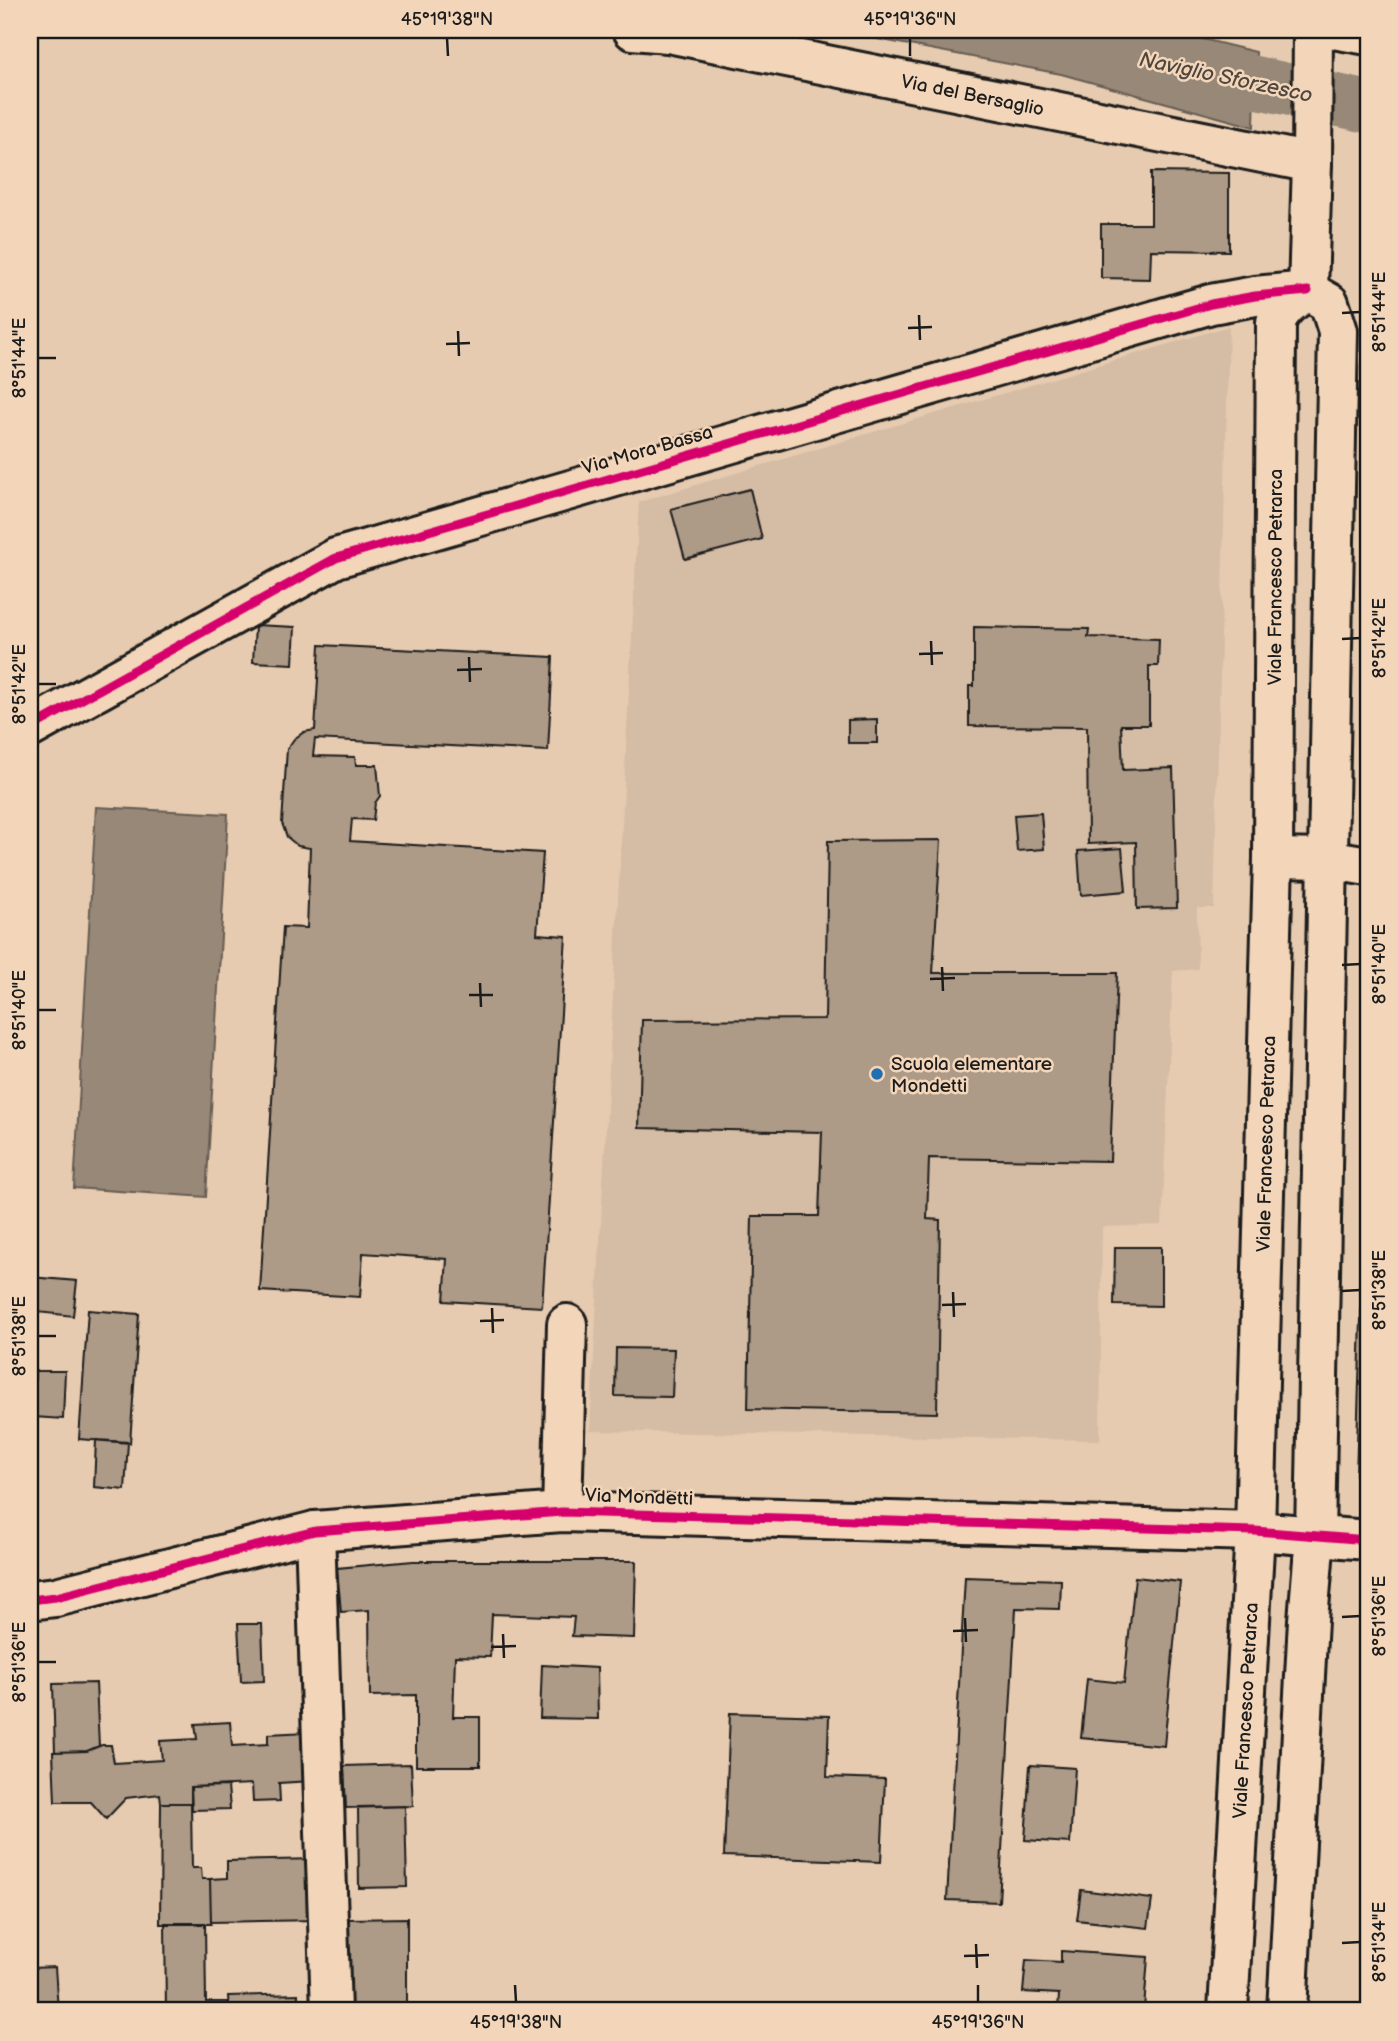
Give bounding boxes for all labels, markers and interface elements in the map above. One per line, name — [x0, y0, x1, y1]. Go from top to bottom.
text: 45°19'38"N — [401, 9, 493, 30]
text: 45°19'36"N — [863, 9, 957, 30]
water label: Naviglio Sforzesco — [1137, 47, 1315, 108]
street label: Via del Bersaglio — [899, 70, 1046, 122]
text: 8°51'44"E — [1369, 272, 1390, 352]
text: 8°51'44"E — [9, 318, 30, 398]
street label: Via Mora Bassa — [579, 421, 715, 480]
street label: Viale Francesco Petrarca — [1264, 469, 1288, 685]
text: 8°51'42"E — [1369, 598, 1390, 678]
text: 8°51'42"E — [9, 644, 30, 724]
text: 8°51'40"E — [1369, 924, 1390, 1004]
text: 8°51'40"E — [9, 970, 30, 1050]
street label: Viale Francesco Petrarca — [1252, 1035, 1281, 1252]
place label: Scuola elementare Mondetti — [891, 1053, 1052, 1098]
marker: Scuola elementare Mondetti — [869, 1066, 885, 1082]
text: 8°51'38"E — [1369, 1250, 1390, 1330]
text: 8°51'38"E — [9, 1296, 30, 1376]
street label: Via Mondetti — [584, 1484, 693, 1511]
text: 8°51'36"E — [1369, 1575, 1390, 1656]
street label: Viale Francesco Petrarca — [1229, 1602, 1264, 1819]
text: 8°51'36"E — [9, 1621, 30, 1702]
text: 8°51'34"E — [1369, 1901, 1390, 1982]
text: 45°19'38"N — [470, 2012, 562, 2033]
text: 45°19'36"N — [931, 2012, 1025, 2033]

